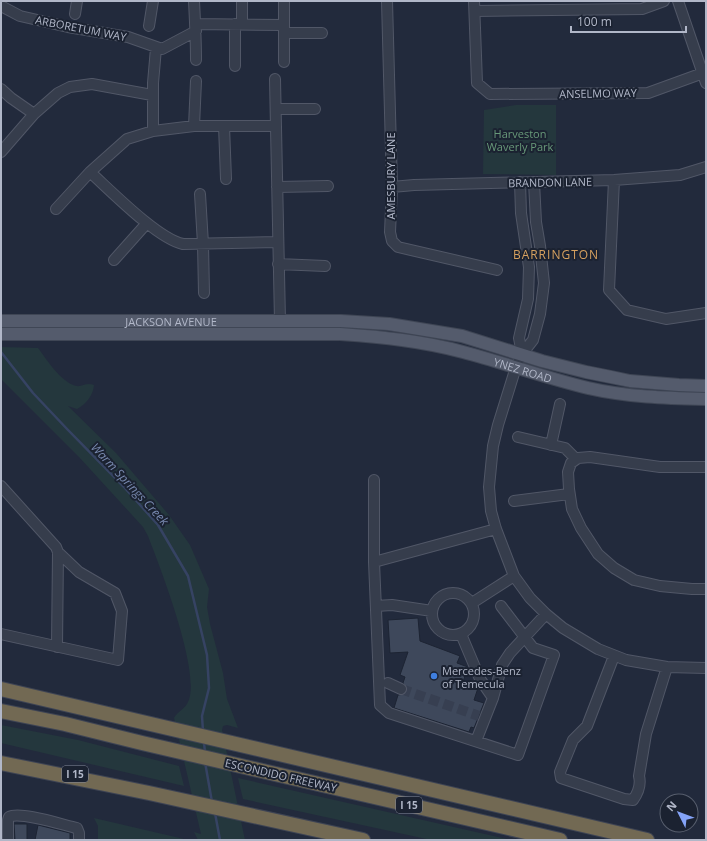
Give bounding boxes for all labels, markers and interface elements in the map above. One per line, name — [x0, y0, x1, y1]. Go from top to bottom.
scale bar — [571, 8, 686, 34]
street label: ARBORETUM WAY — [34, 12, 129, 44]
text: 100 m — [577, 13, 612, 30]
street label: ANSELMO WAY — [559, 85, 638, 101]
park label: Harveston Waverly Park — [487, 126, 554, 154]
street label: AMESBURY LANE — [383, 132, 398, 220]
street label: BRANDON LANE — [508, 174, 592, 190]
district label: BARRINGTON — [513, 246, 599, 263]
street label: JACKSON AVENUE — [124, 314, 217, 329]
street label: YNEZ ROAD — [492, 354, 554, 385]
water label: Warm Springs Creek — [87, 439, 174, 530]
place label: Mercedes-Benz of Temecula — [442, 663, 521, 691]
marker: Mercedes-Benz of Temecula — [429, 671, 439, 681]
street label: ESCONDIDO FREEWAY — [224, 755, 339, 795]
road number: I 15 — [62, 766, 88, 782]
north arrow — [659, 793, 699, 833]
road number: I 15 — [396, 797, 422, 813]
text: N — [663, 798, 680, 814]

